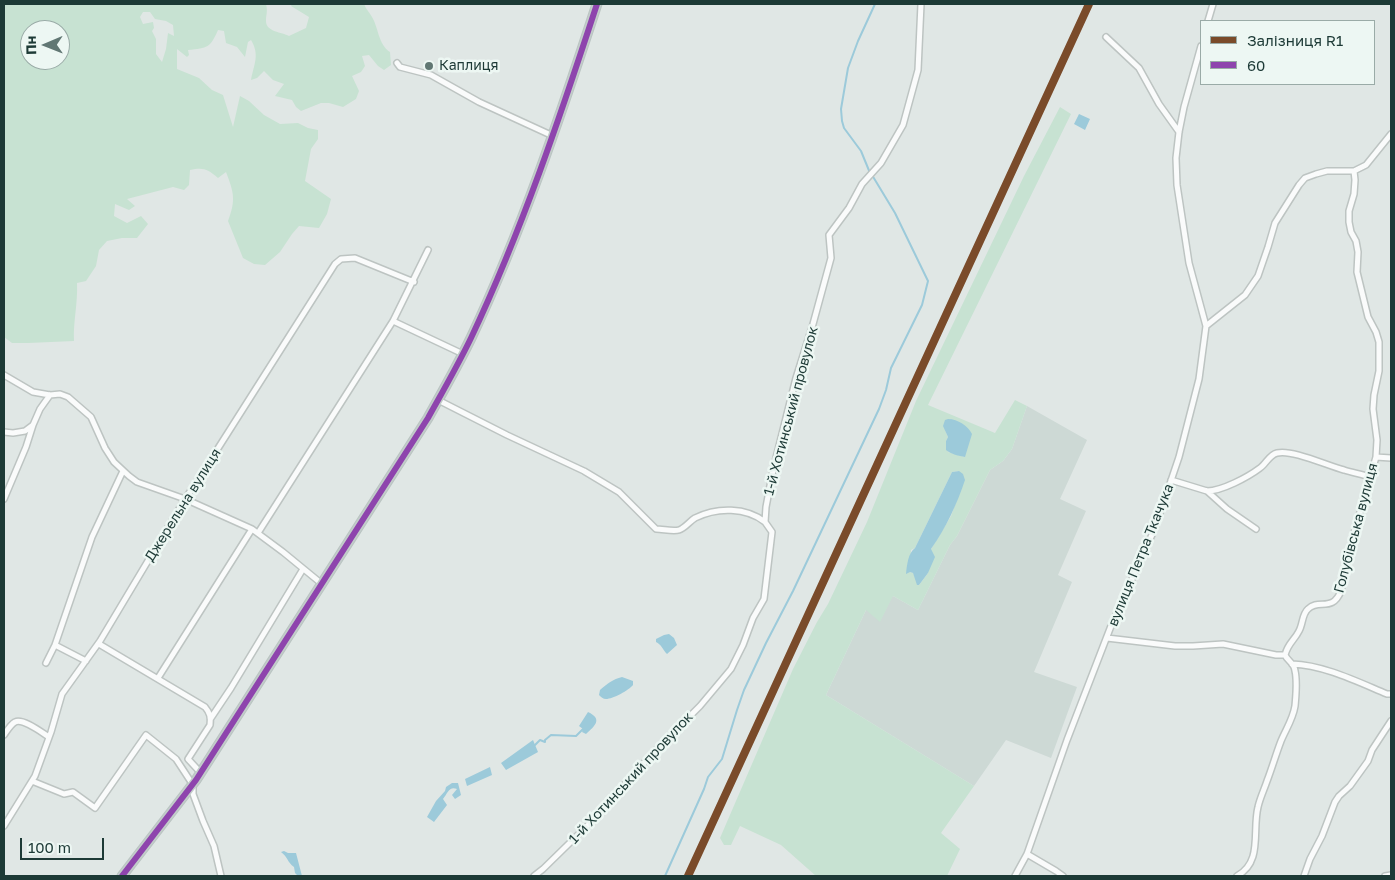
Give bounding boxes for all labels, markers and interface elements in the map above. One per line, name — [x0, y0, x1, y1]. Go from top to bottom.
north arrow — [20, 20, 70, 70]
legend — [1200, 20, 1375, 85]
text: Залізниця R1 — [1247, 31, 1343, 49]
text: Пн — [22, 36, 39, 55]
text: 60 — [1247, 56, 1265, 74]
place label: Каплиця — [439, 58, 498, 74]
marker: Каплиця — [423, 60, 435, 72]
street label: 1-й Хотинський провулок — [760, 325, 822, 497]
street label: Джерельна вулиця — [141, 445, 225, 565]
street label: Голубівська вулиця — [1331, 461, 1381, 595]
street label: вулиця Петра Ткачука — [1105, 481, 1177, 629]
street label: 1-й Хотинський провулок — [565, 709, 697, 847]
scale bar — [22, 828, 106, 860]
text: 100 m — [28, 838, 71, 856]

